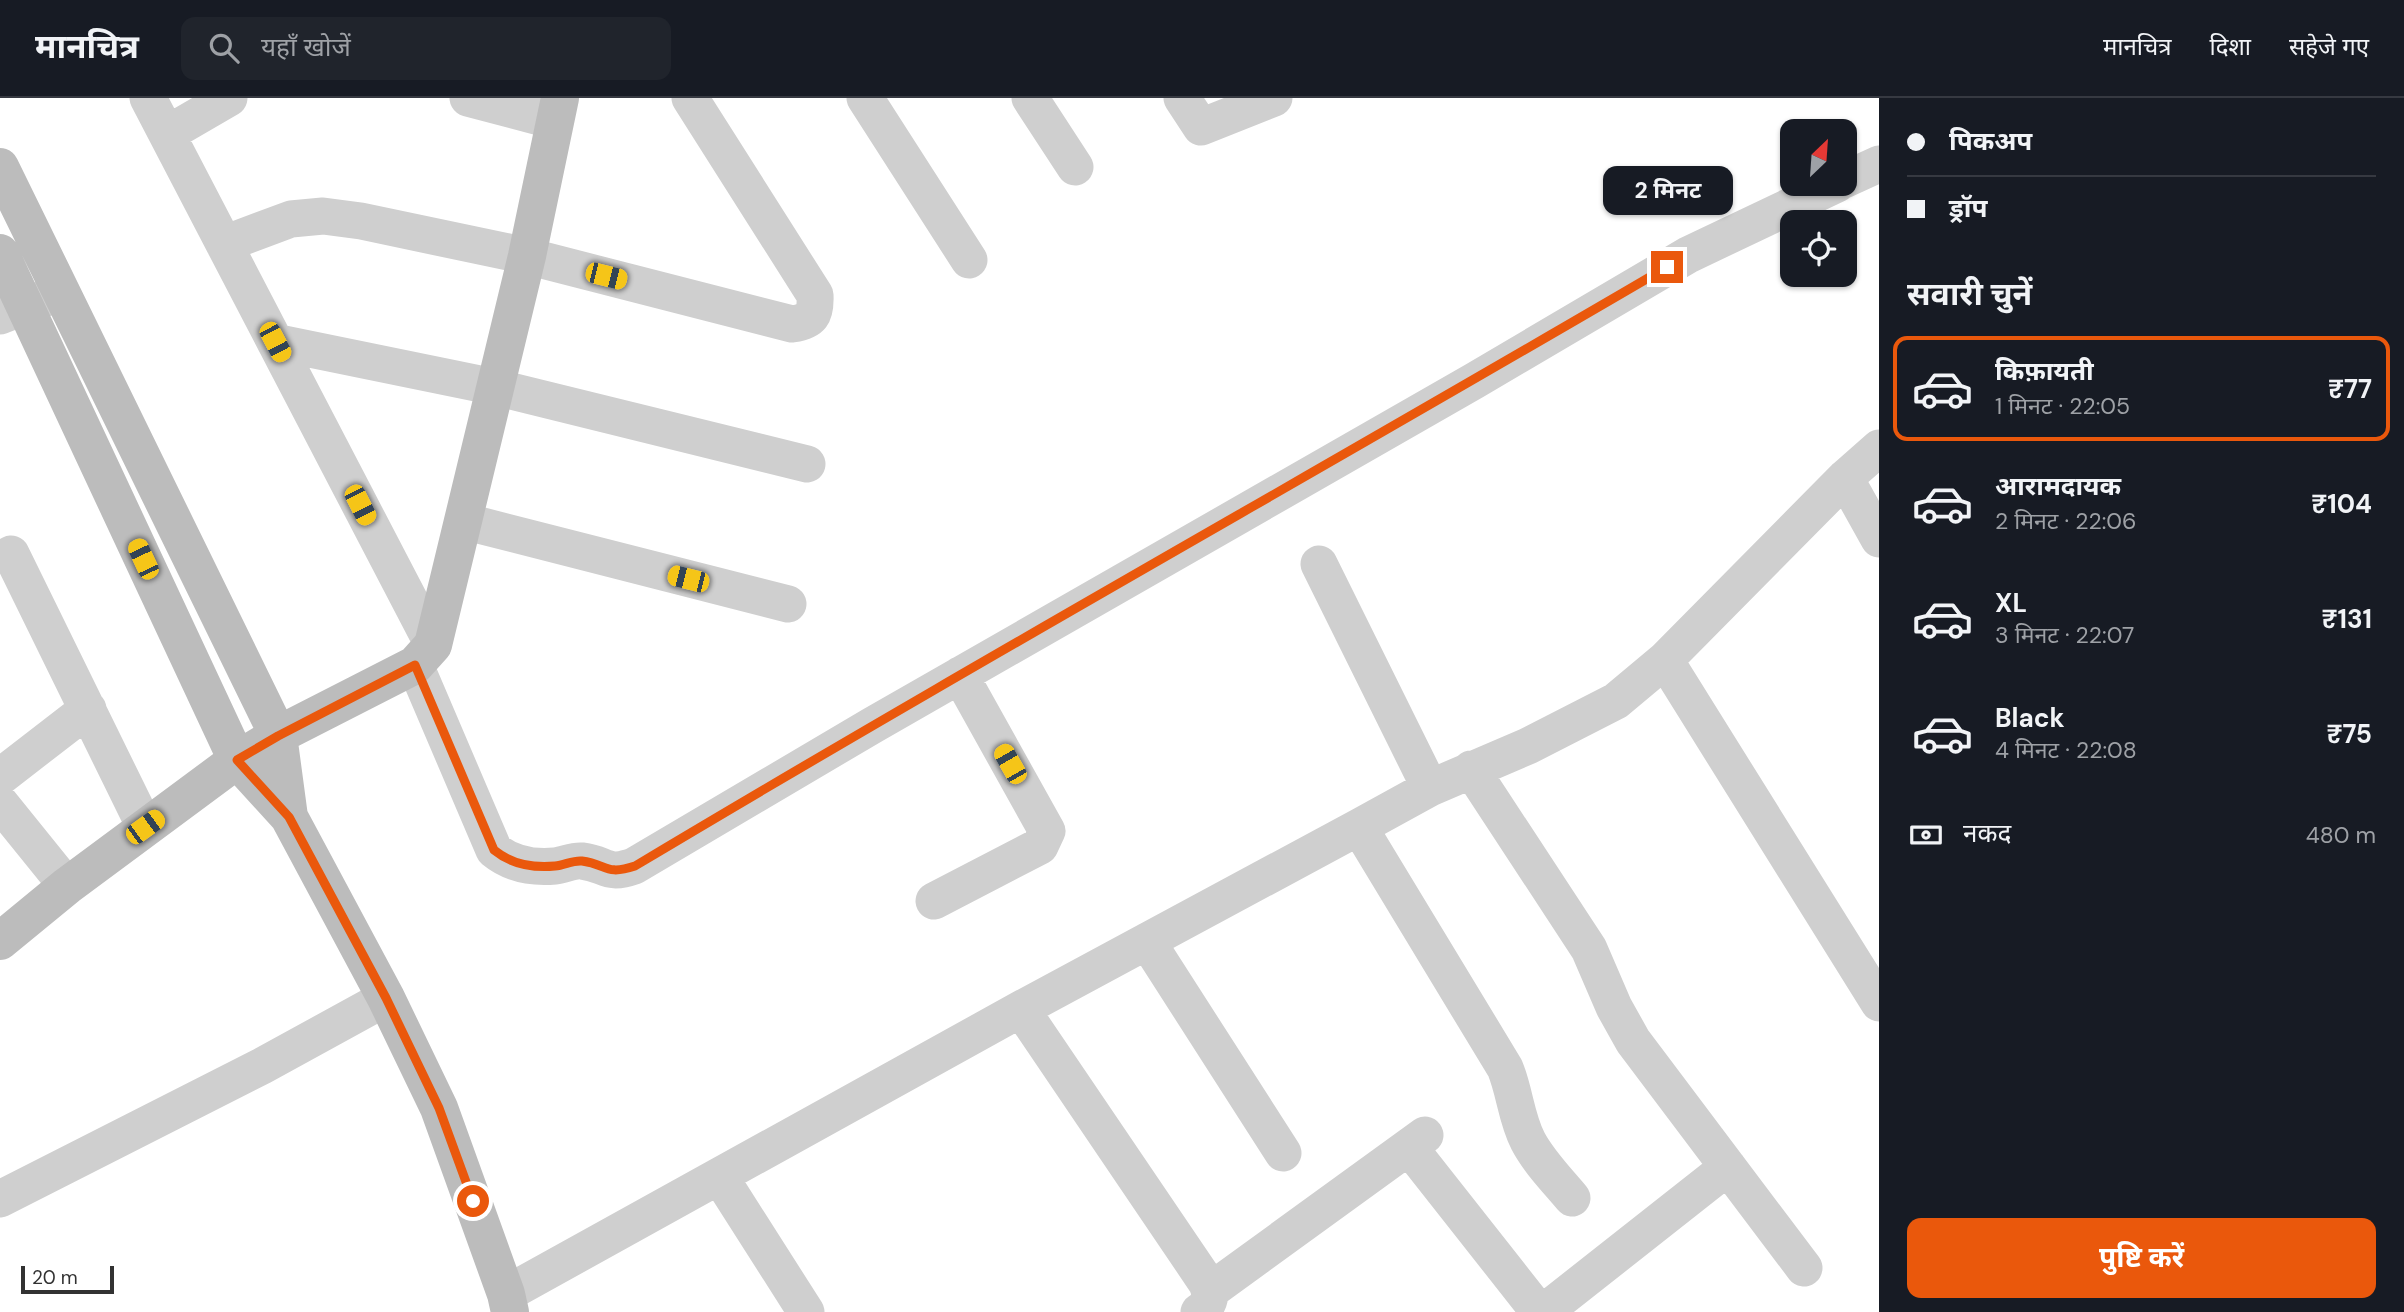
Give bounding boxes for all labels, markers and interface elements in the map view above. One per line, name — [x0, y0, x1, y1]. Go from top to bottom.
search box — [181, 17, 671, 80]
text: मानचित्र — [35, 25, 139, 68]
icon: search — [205, 29, 243, 67]
text: यहाँ खोजें — [261, 30, 351, 64]
text: मानचित्र — [2103, 31, 2172, 62]
text: दिशा — [2210, 31, 2251, 62]
text: सहेजे गए — [2289, 31, 2369, 62]
north arrow — [1780, 119, 1857, 196]
map controls — [1780, 119, 1857, 287]
text: पिकअप — [1949, 124, 2032, 158]
callout: 2 मिनट — [1602, 166, 1732, 214]
text: 2 मिनट — [1635, 175, 1701, 205]
text: ड्रॉप — [1949, 191, 1987, 225]
button: locate — [1780, 210, 1857, 287]
route end — [1651, 251, 1683, 283]
car — [584, 261, 629, 291]
text: सवारी चुनें — [1907, 273, 2032, 315]
car — [256, 319, 295, 365]
text: किफ़ायती — [1995, 354, 2094, 388]
icon: car — [1911, 357, 1974, 420]
text: ₹77 — [2328, 372, 2372, 406]
text: 1 मिनट · 22:05 — [1995, 391, 2130, 421]
text: आरामदायक — [1995, 469, 2121, 503]
icon: car — [1911, 472, 1974, 535]
car — [342, 482, 379, 528]
text: ₹104 — [2311, 487, 2372, 521]
text: 2 मिनट · 22:06 — [1995, 506, 2137, 536]
car — [125, 536, 162, 582]
car — [666, 564, 711, 594]
text: XL — [1995, 586, 2027, 620]
icon: car — [1911, 587, 1974, 650]
text: ₹131 — [2322, 602, 2372, 636]
text: 3 मिनट · 22:07 — [1995, 620, 2134, 650]
text: Black — [1995, 701, 2065, 735]
icon: car — [1911, 702, 1974, 765]
text: ₹75 — [2326, 717, 2372, 751]
text: 4 मिनट · 22:08 — [1995, 735, 2137, 765]
car — [991, 741, 1030, 787]
car — [122, 806, 169, 848]
icon: cash — [1907, 816, 1945, 854]
text: नकद — [1963, 816, 2011, 850]
text: 480 m — [2306, 820, 2376, 850]
route start — [457, 1185, 489, 1217]
button: पुष्टि करें — [1907, 1218, 2376, 1298]
scale bar — [21, 1263, 114, 1295]
text: 20 m — [32, 1265, 78, 1290]

